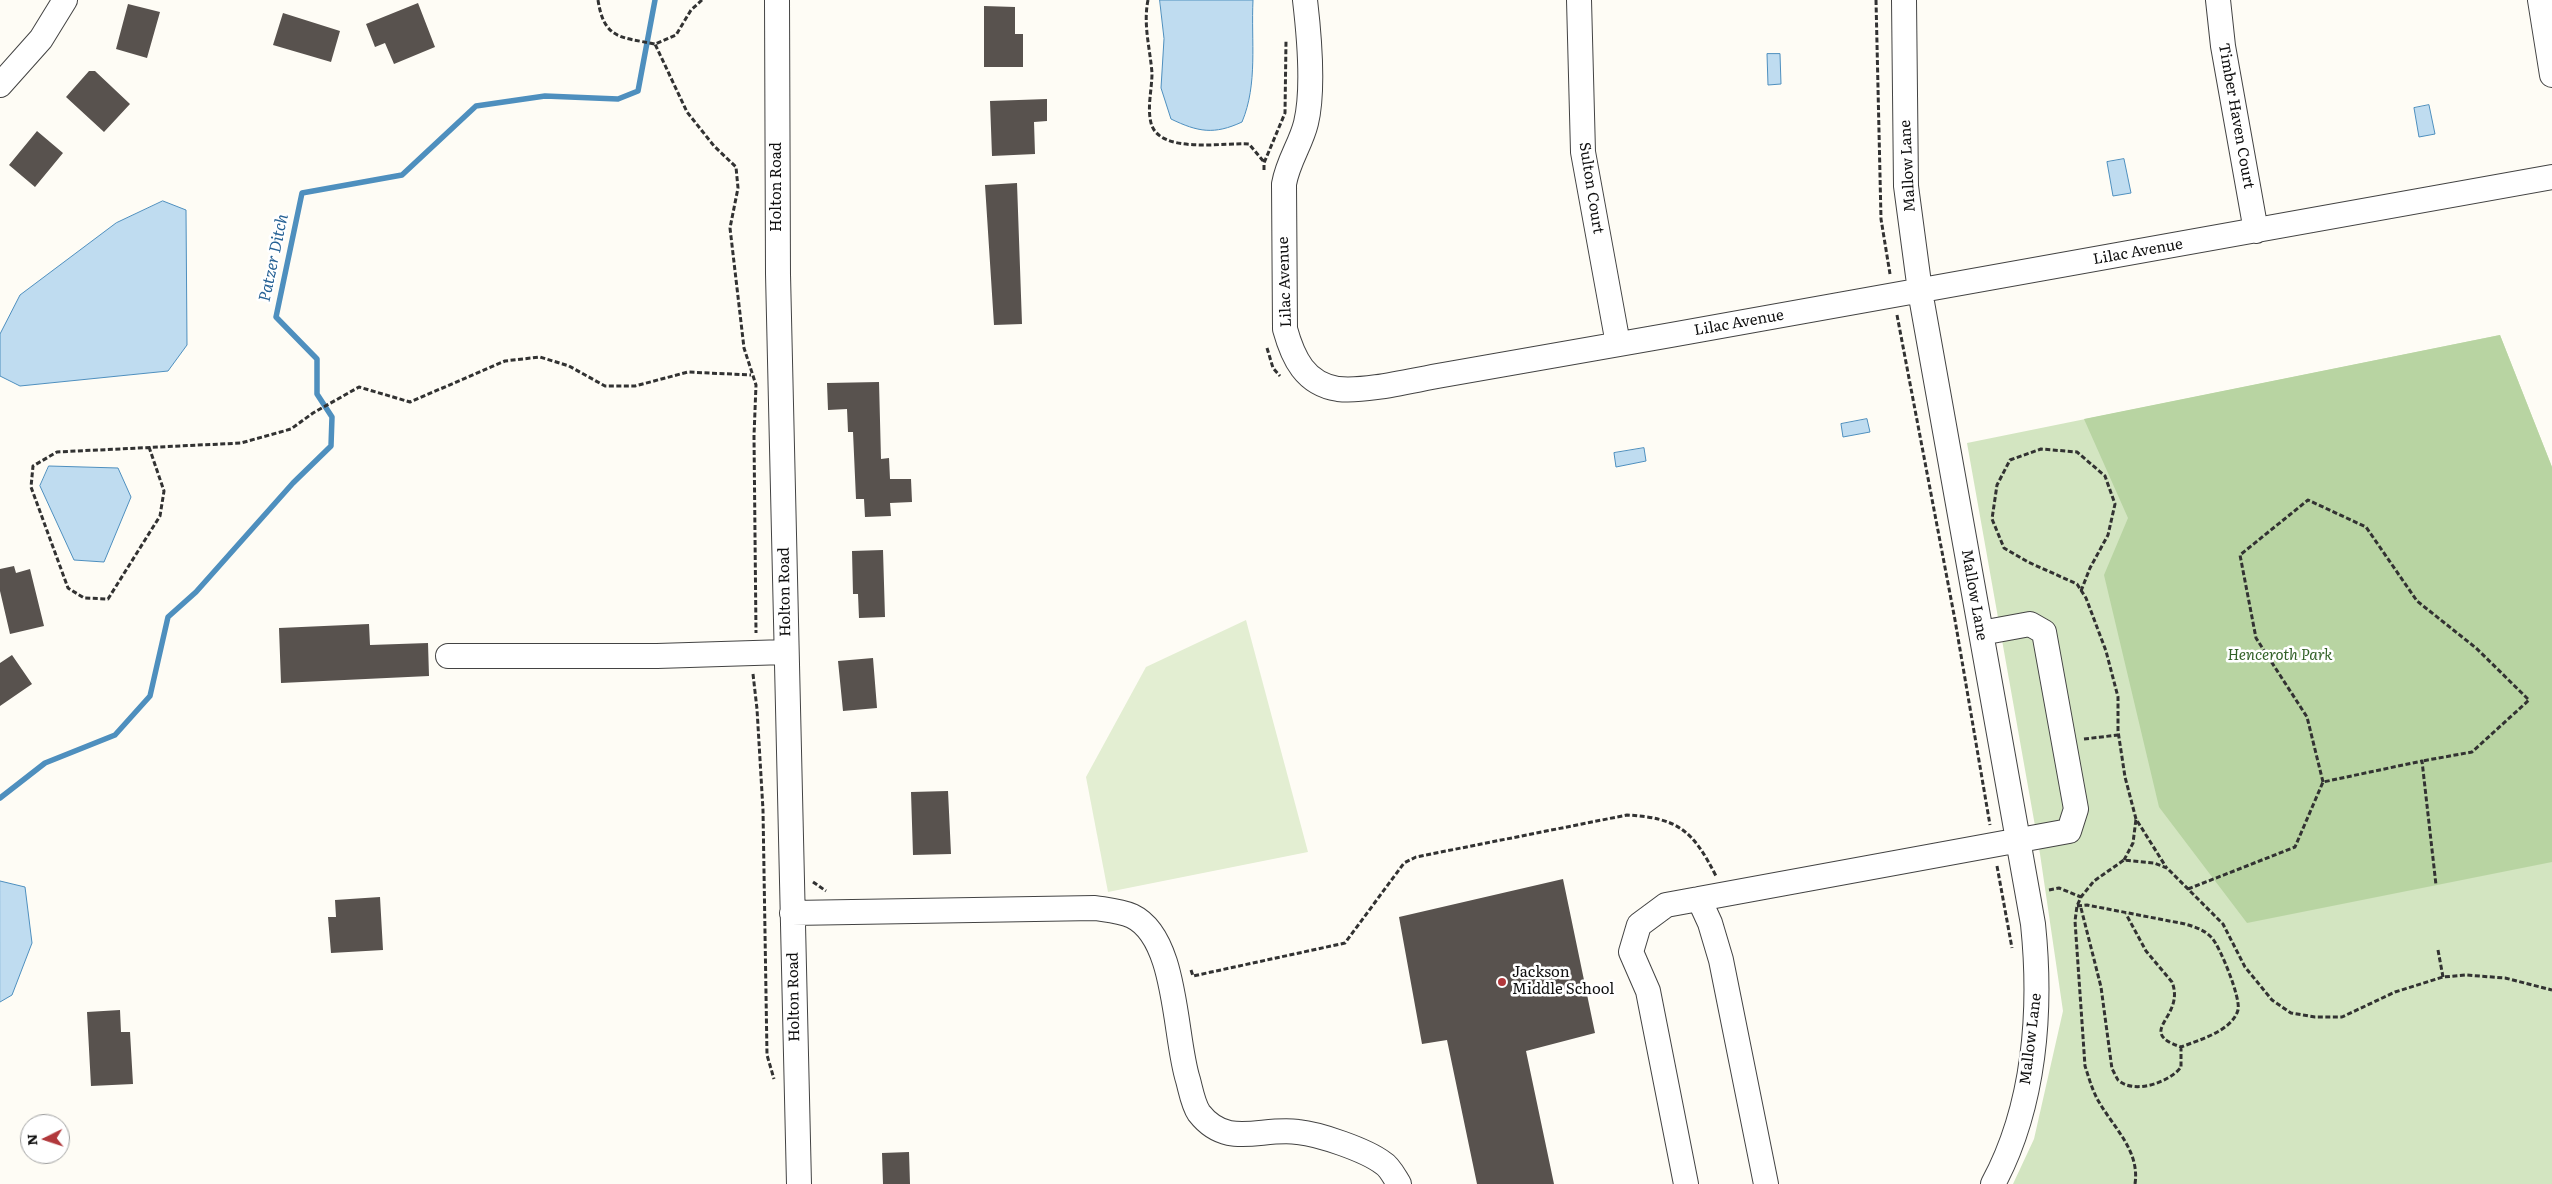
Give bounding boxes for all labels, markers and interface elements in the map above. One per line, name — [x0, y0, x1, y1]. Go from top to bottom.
street label: Timber Haven Court — [2214, 42, 2258, 190]
street label: Mallow Lane — [1897, 119, 1919, 213]
street label: Sulton Court — [1575, 141, 1607, 235]
street label: Holton Road — [768, 142, 786, 232]
water label: Patzer Ditch — [255, 212, 293, 304]
street label: Lilac Avenue — [2092, 235, 2184, 269]
street label: Lilac Avenue — [1274, 236, 1296, 328]
street label: Lilac Avenue — [1693, 306, 1785, 340]
street label: Holton Road — [775, 547, 795, 637]
street label: Mallow Lane — [1957, 548, 1991, 642]
park label: Henceroth Park — [2227, 647, 2333, 665]
street label: Holton Road — [784, 952, 804, 1042]
place label: Jackson Middle School — [1512, 964, 1614, 999]
marker: Jackson Middle School — [1496, 976, 1508, 988]
street label: Mallow Lane — [2016, 992, 2046, 1086]
north arrow — [20, 1114, 70, 1164]
text: N — [21, 1133, 41, 1147]

